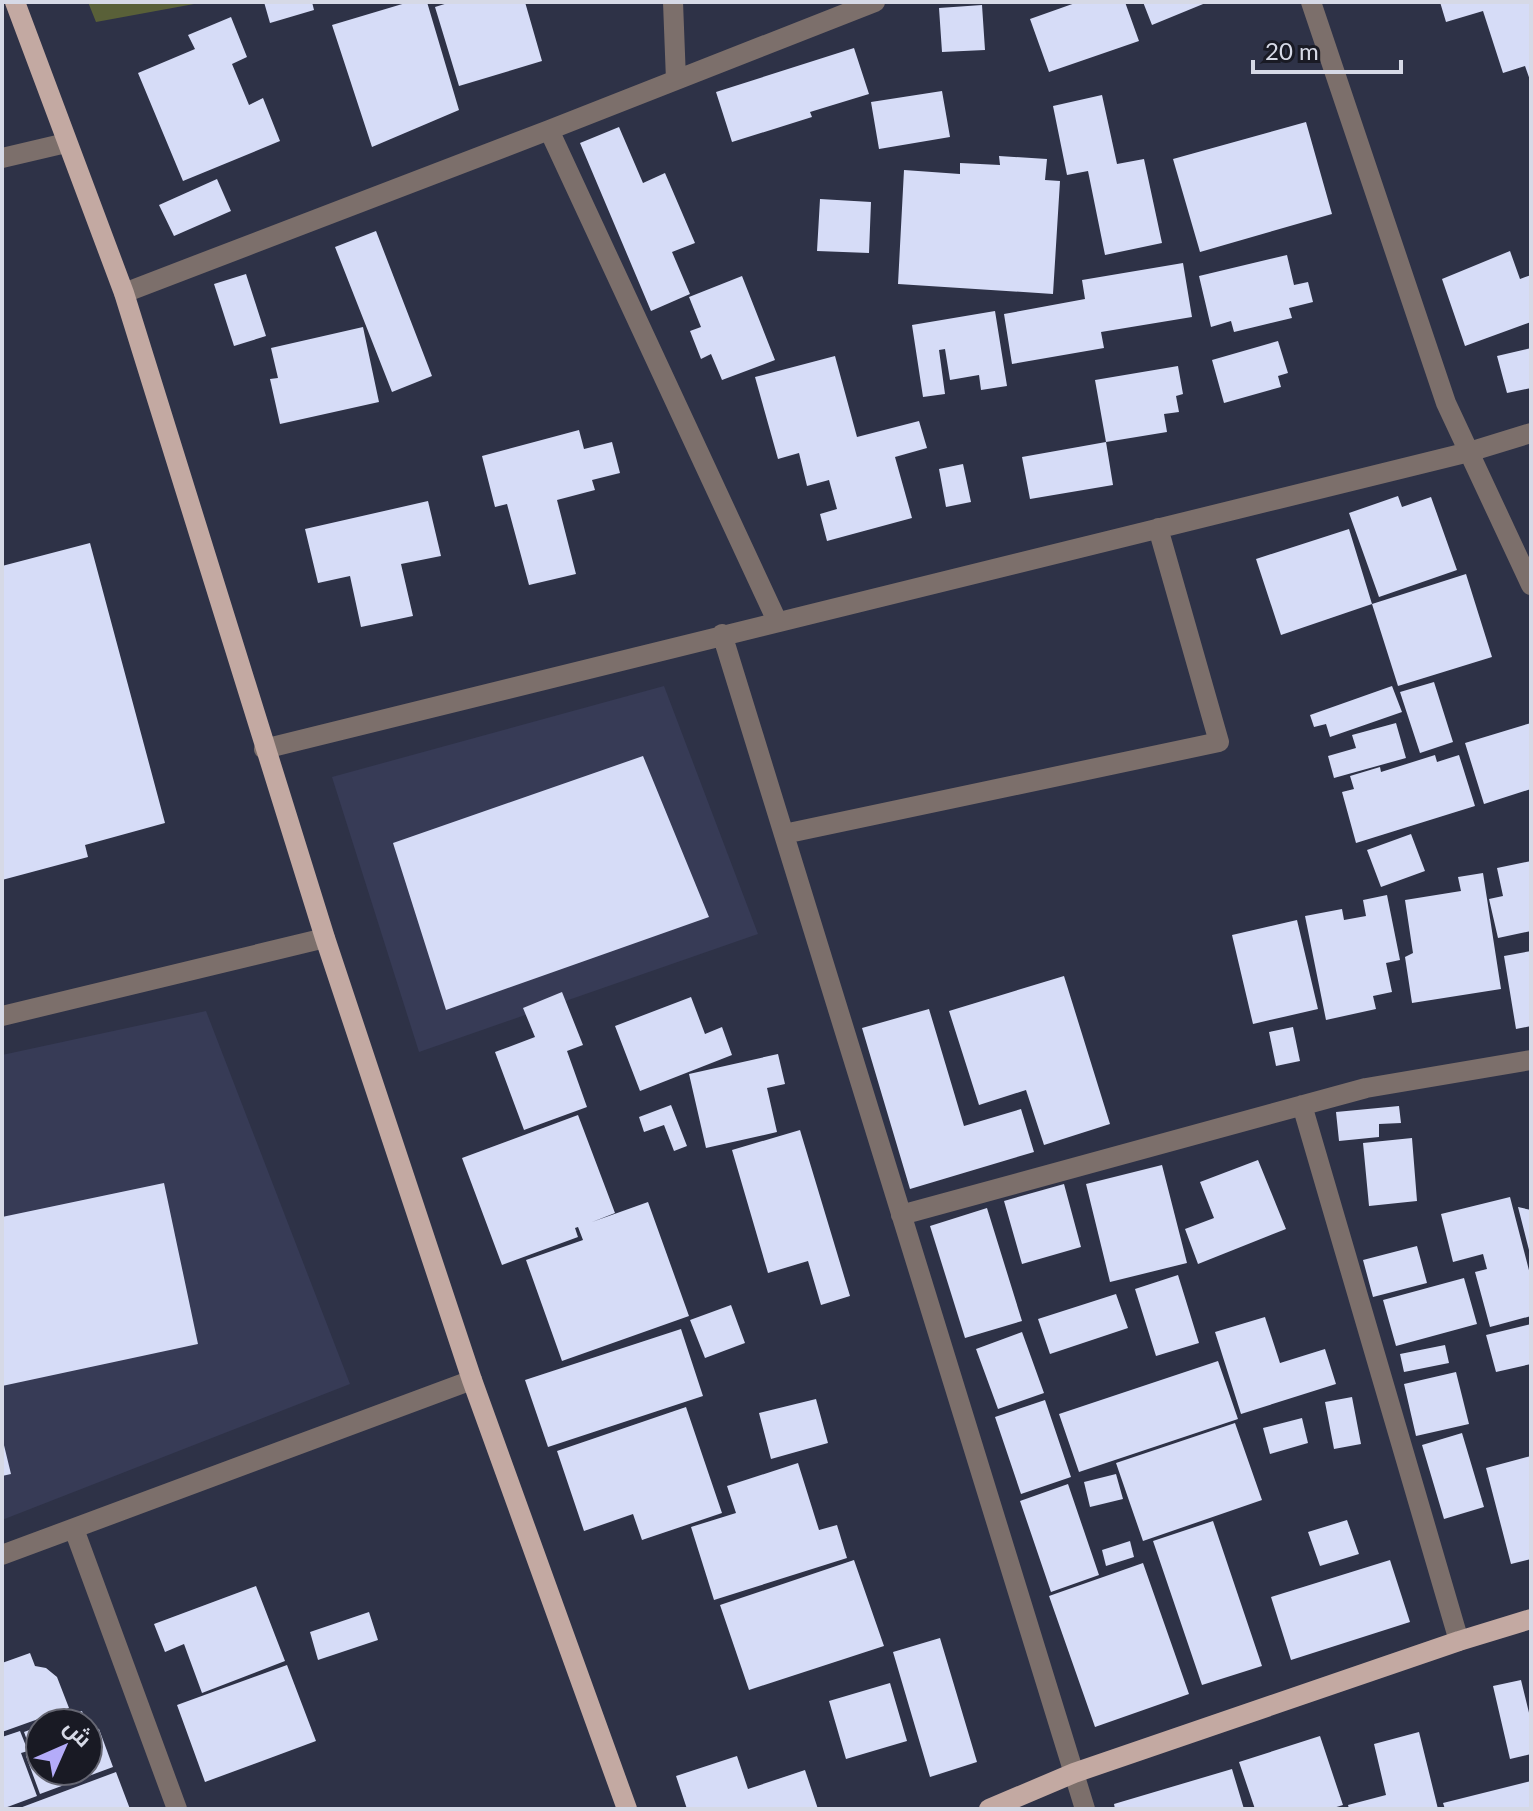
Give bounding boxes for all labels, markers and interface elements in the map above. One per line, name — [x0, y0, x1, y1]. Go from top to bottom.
scale bar — [1253, 24, 1401, 74]
text: 20 m — [1265, 36, 1319, 65]
north arrow — [24, 1707, 104, 1787]
text: ش — [58, 1713, 98, 1753]

